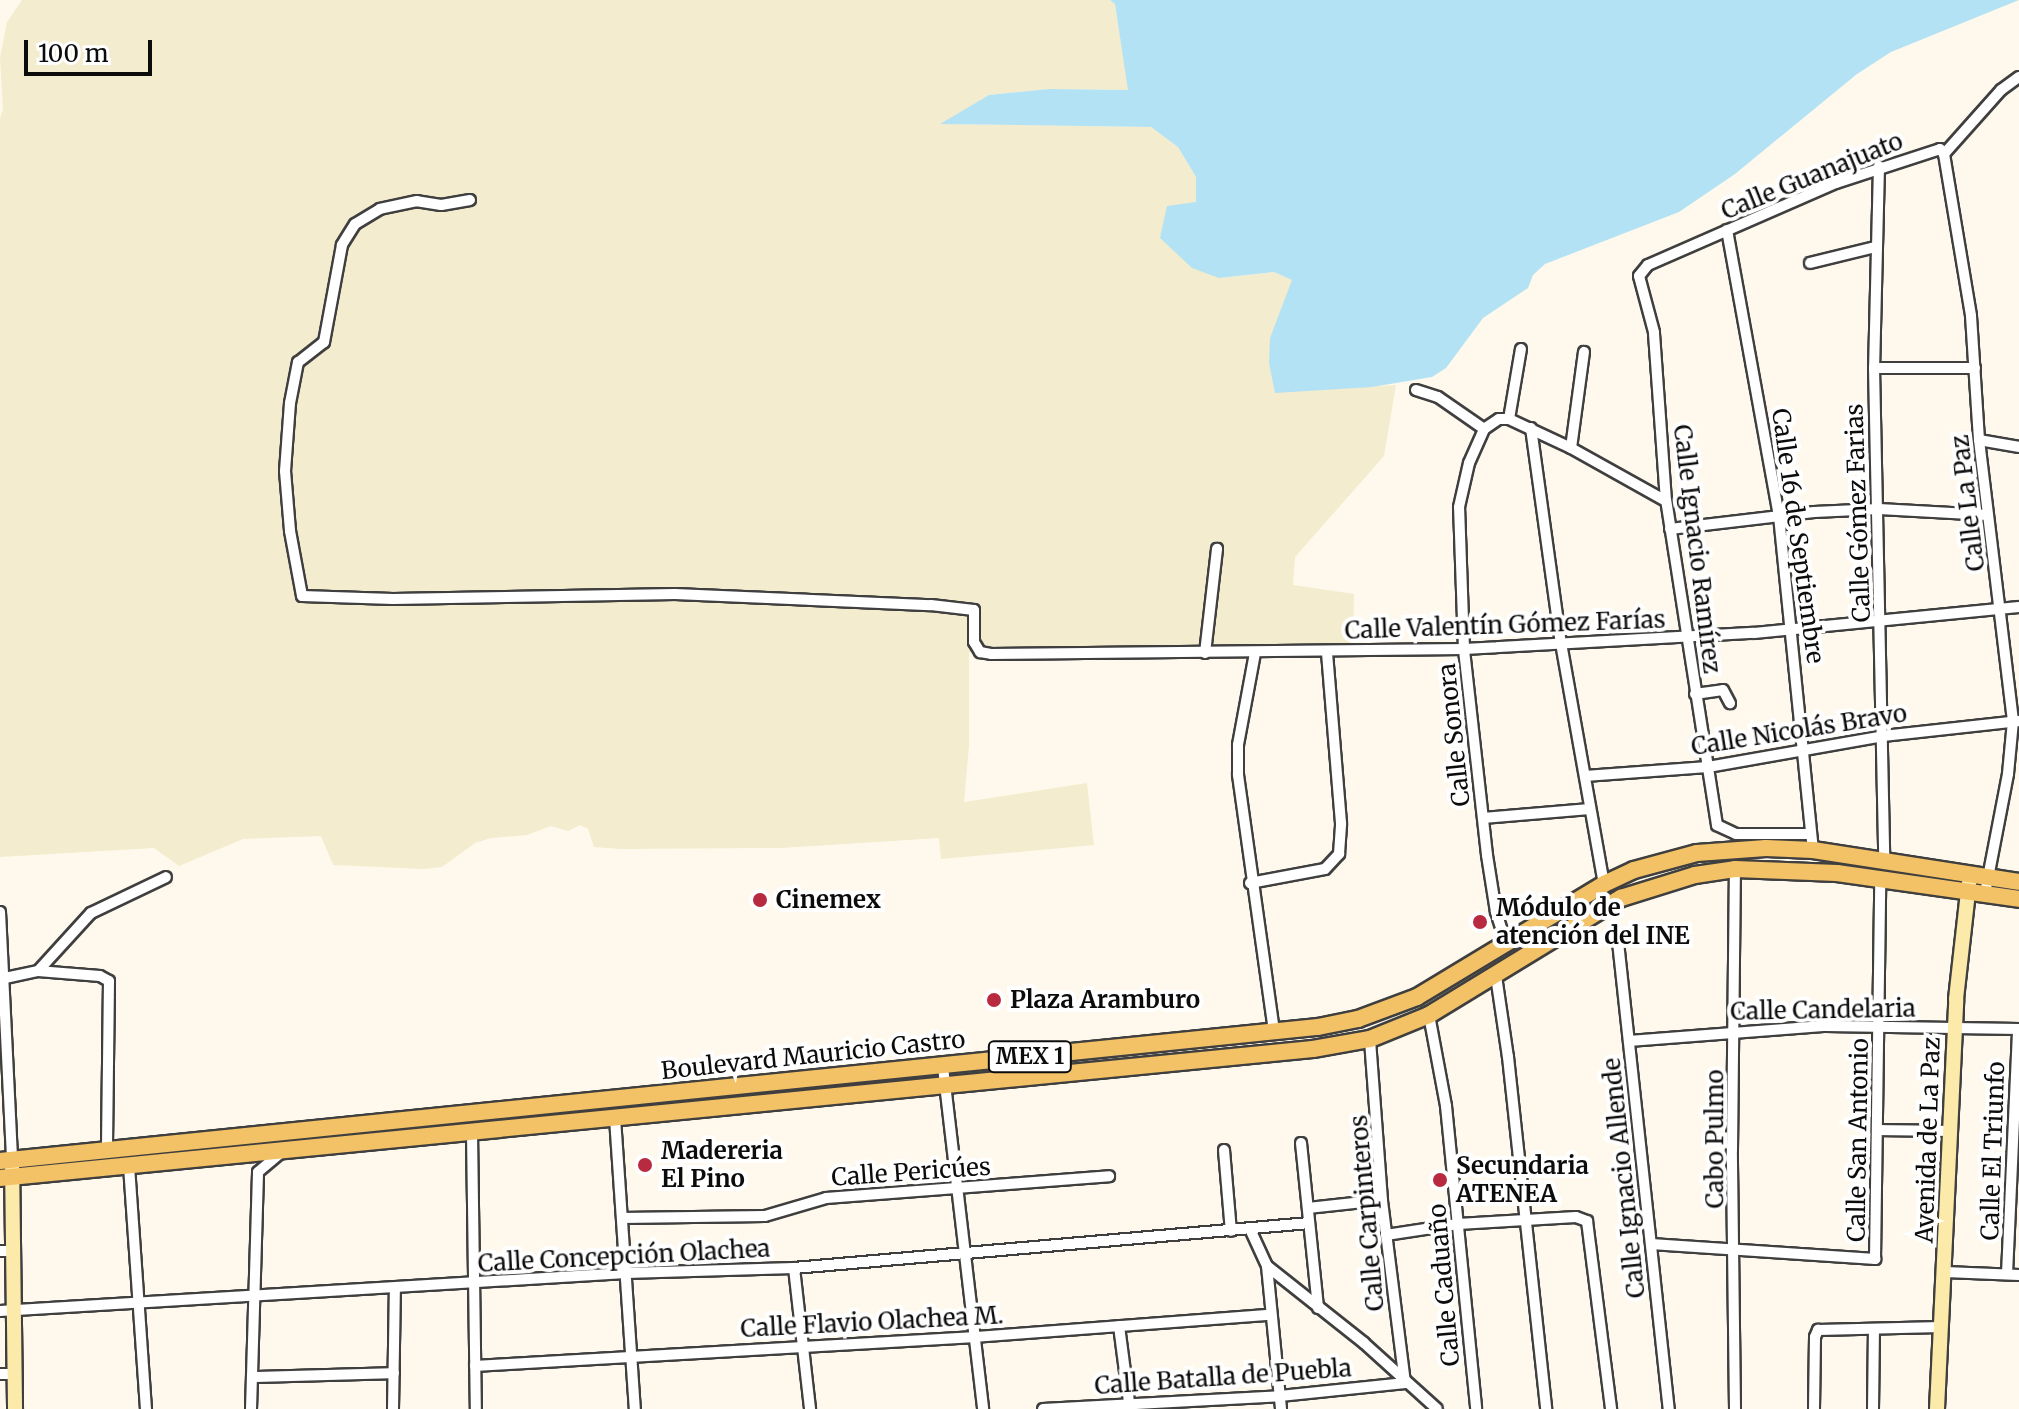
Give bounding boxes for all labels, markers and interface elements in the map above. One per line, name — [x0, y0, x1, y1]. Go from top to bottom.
scale bar — [28, 24, 156, 74]
text: 100 m — [38, 38, 108, 69]
street label: Calle Guanajuato — [1717, 126, 1907, 226]
street label: Calle Gómez Farias — [1840, 403, 1876, 623]
street label: Calle 16 de Septiembre — [1766, 407, 1830, 665]
street label: Calle Ignacio Ramírez — [1667, 423, 1727, 675]
street label: Calle La Paz — [1945, 433, 1991, 573]
street label: Calle Valentín Gómez Farías — [1344, 605, 1666, 645]
street label: Calle Sonora — [1432, 662, 1476, 808]
street label: Calle Nicolás Bravo — [1689, 699, 1909, 761]
place label: Cinemex — [776, 886, 881, 914]
marker: Cinemex — [751, 891, 769, 909]
place label: Módulo de atención del INE — [1496, 894, 1690, 950]
marker: Módulo de atención del INE — [1471, 913, 1489, 931]
place label: Plaza Aramburo — [1010, 986, 1200, 1014]
marker: Plaza Aramburo — [985, 991, 1003, 1009]
street label: Calle Candelaria — [1730, 994, 1916, 1026]
street label: Boulevard Mauricio Castro — [660, 1025, 966, 1085]
street label: Avenida de La Paz — [1910, 1036, 1946, 1244]
street label: Calle San Antonio — [1842, 1038, 1874, 1242]
road number: MEX 1 — [986, 1039, 1074, 1075]
street label: Calle Ignacio Allende — [1597, 1057, 1651, 1299]
street label: Calle El Triunfo — [1975, 1061, 2011, 1241]
street label: Cabo Pulmo — [1701, 1070, 1729, 1208]
street label: Calle Carpinteros — [1344, 1114, 1390, 1312]
place label: Madereria El Pino — [661, 1137, 783, 1193]
street label: Calle Pericúes — [830, 1152, 992, 1192]
place label: Secundaria ATENEA — [1456, 1152, 1589, 1208]
marker: Madereria El Pino — [636, 1156, 654, 1174]
marker: Secundaria ATENEA — [1431, 1171, 1449, 1189]
street label: Calle Caduaño — [1423, 1203, 1465, 1367]
street label: Calle Concepción Olachea — [477, 1234, 771, 1278]
street label: Calle Flavio Olachea M. — [740, 1301, 1004, 1343]
street label: Calle Batalla de Puebla — [1094, 1354, 1352, 1400]

